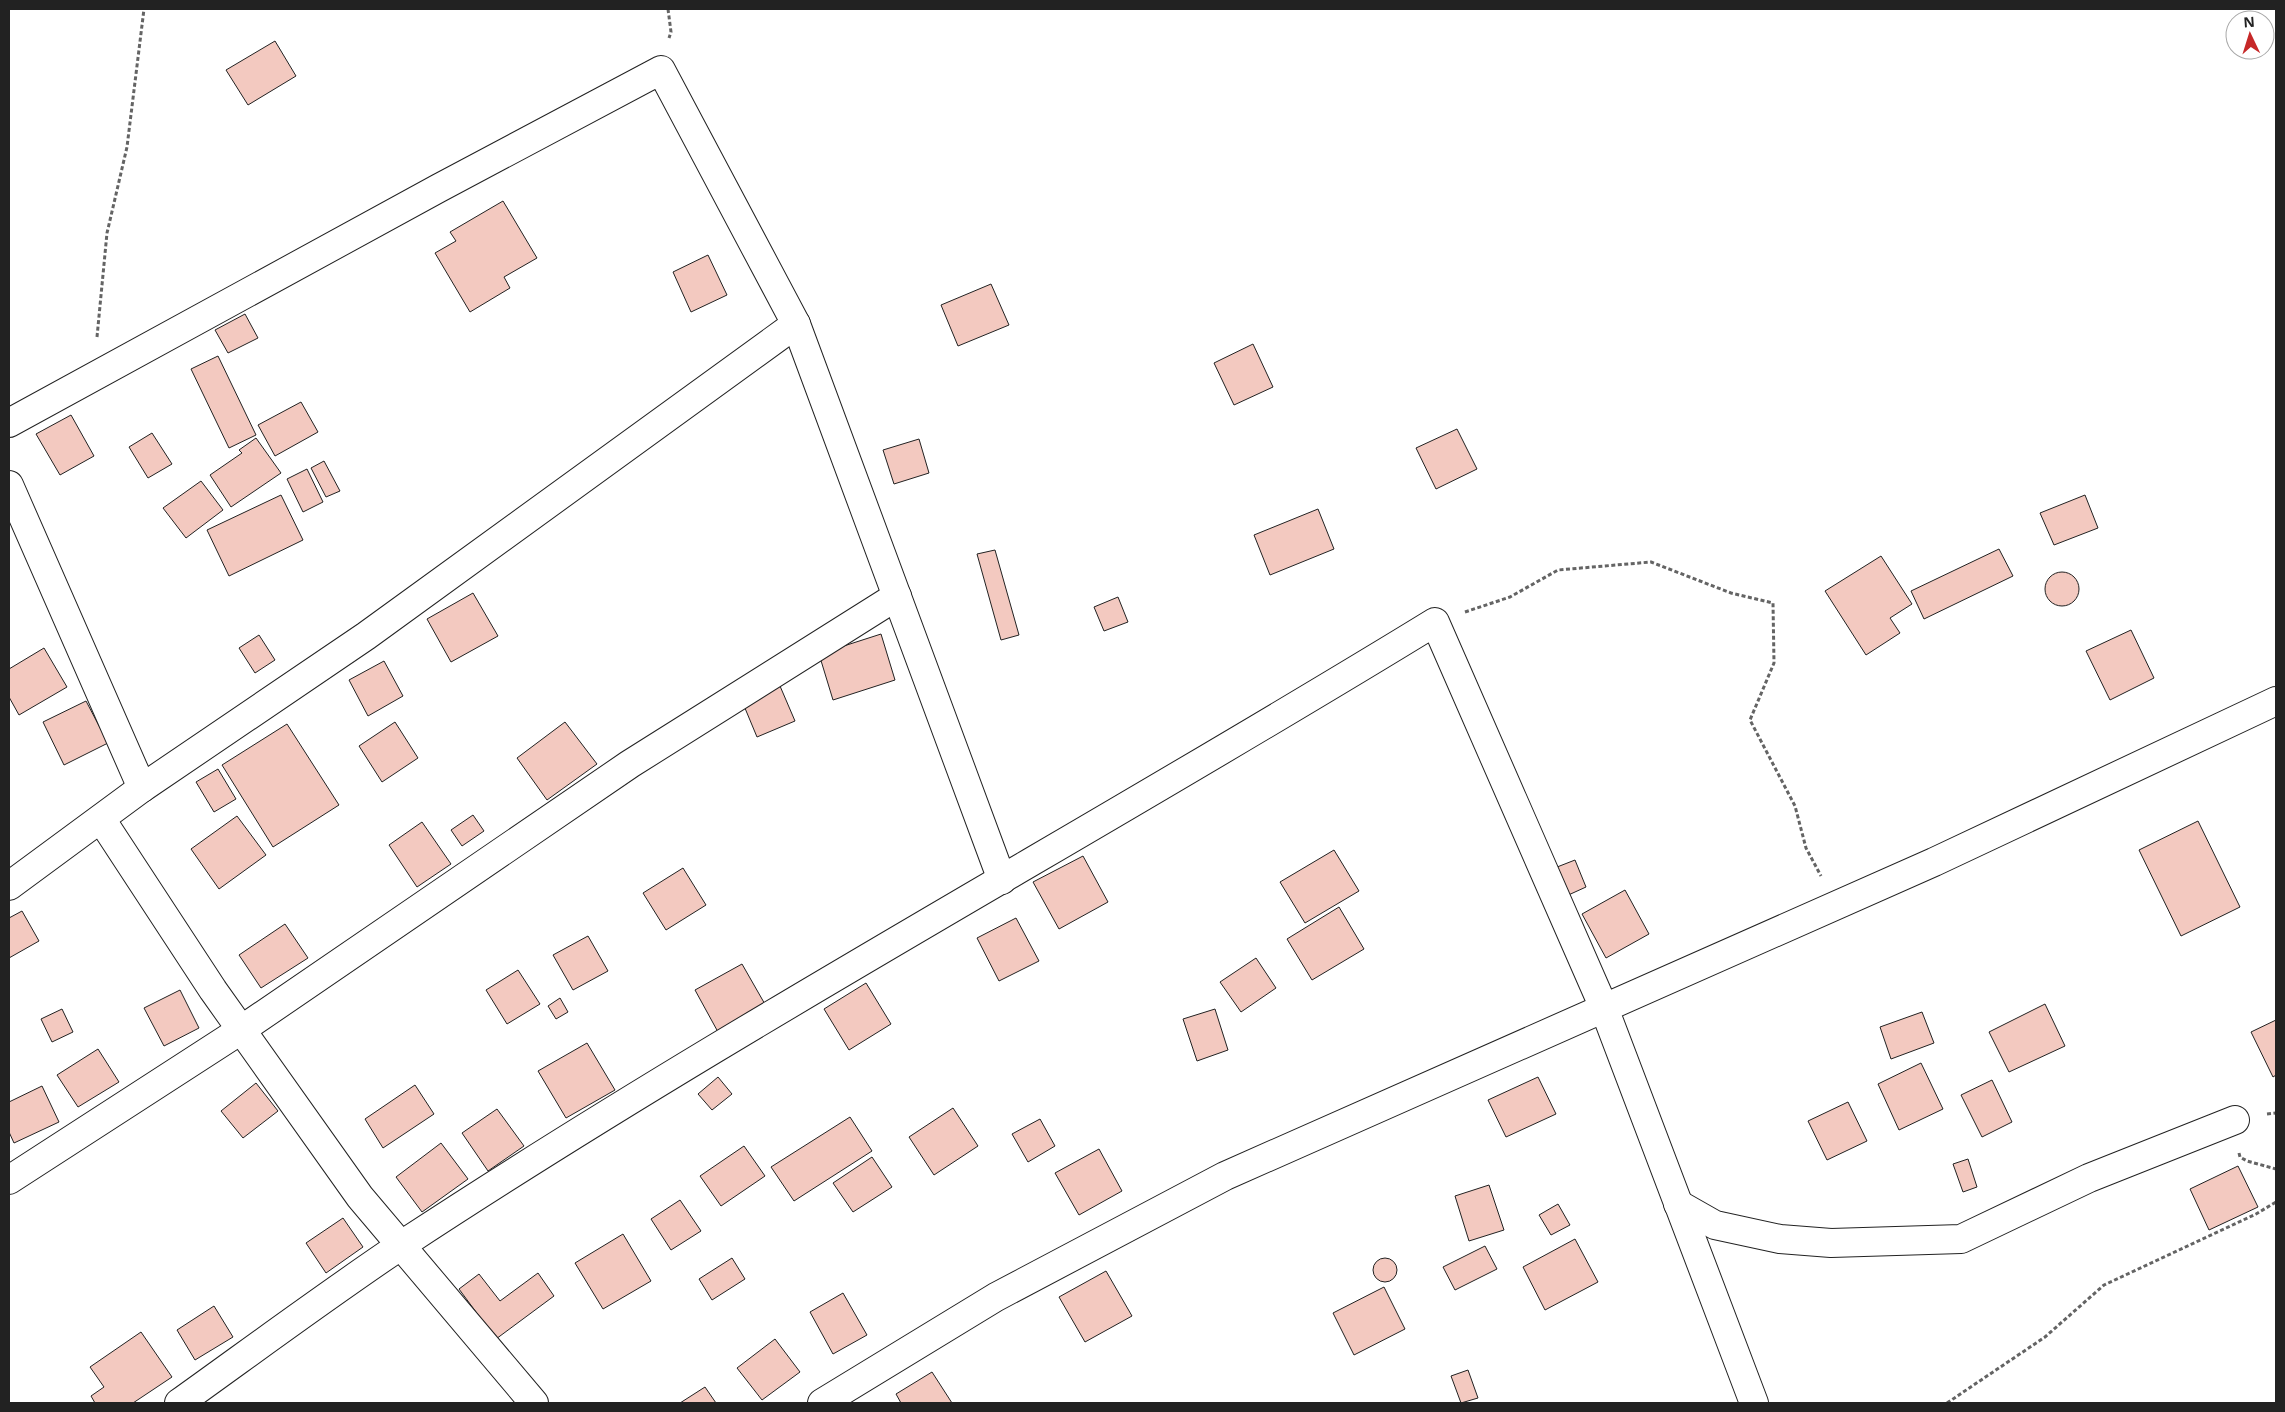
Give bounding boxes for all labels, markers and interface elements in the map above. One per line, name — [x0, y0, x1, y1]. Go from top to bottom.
north arrow — [2225, 10, 2275, 60]
text: N — [2243, 12, 2255, 31]

